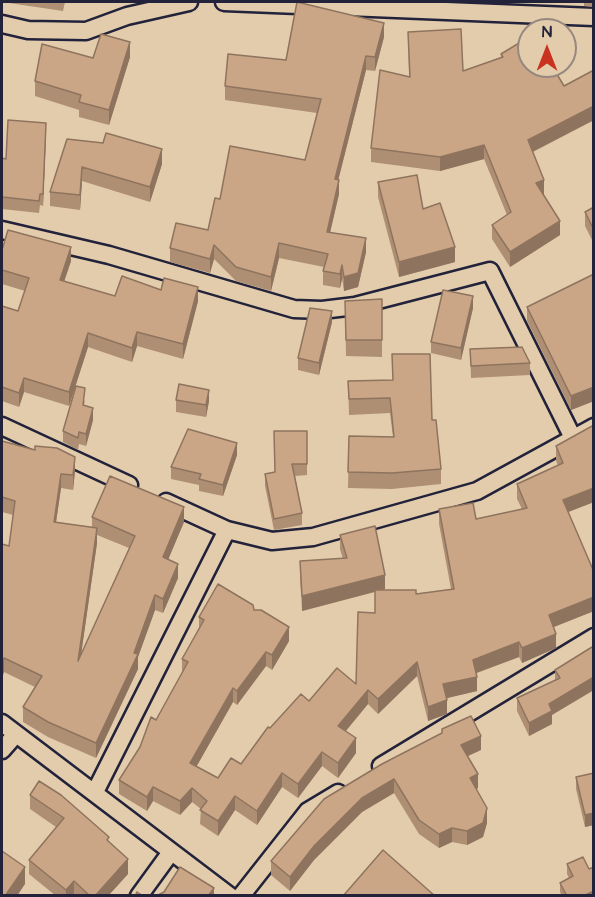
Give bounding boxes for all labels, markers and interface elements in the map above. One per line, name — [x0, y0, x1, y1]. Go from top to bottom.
north arrow — [517, 18, 577, 78]
text: N — [542, 21, 552, 43]

